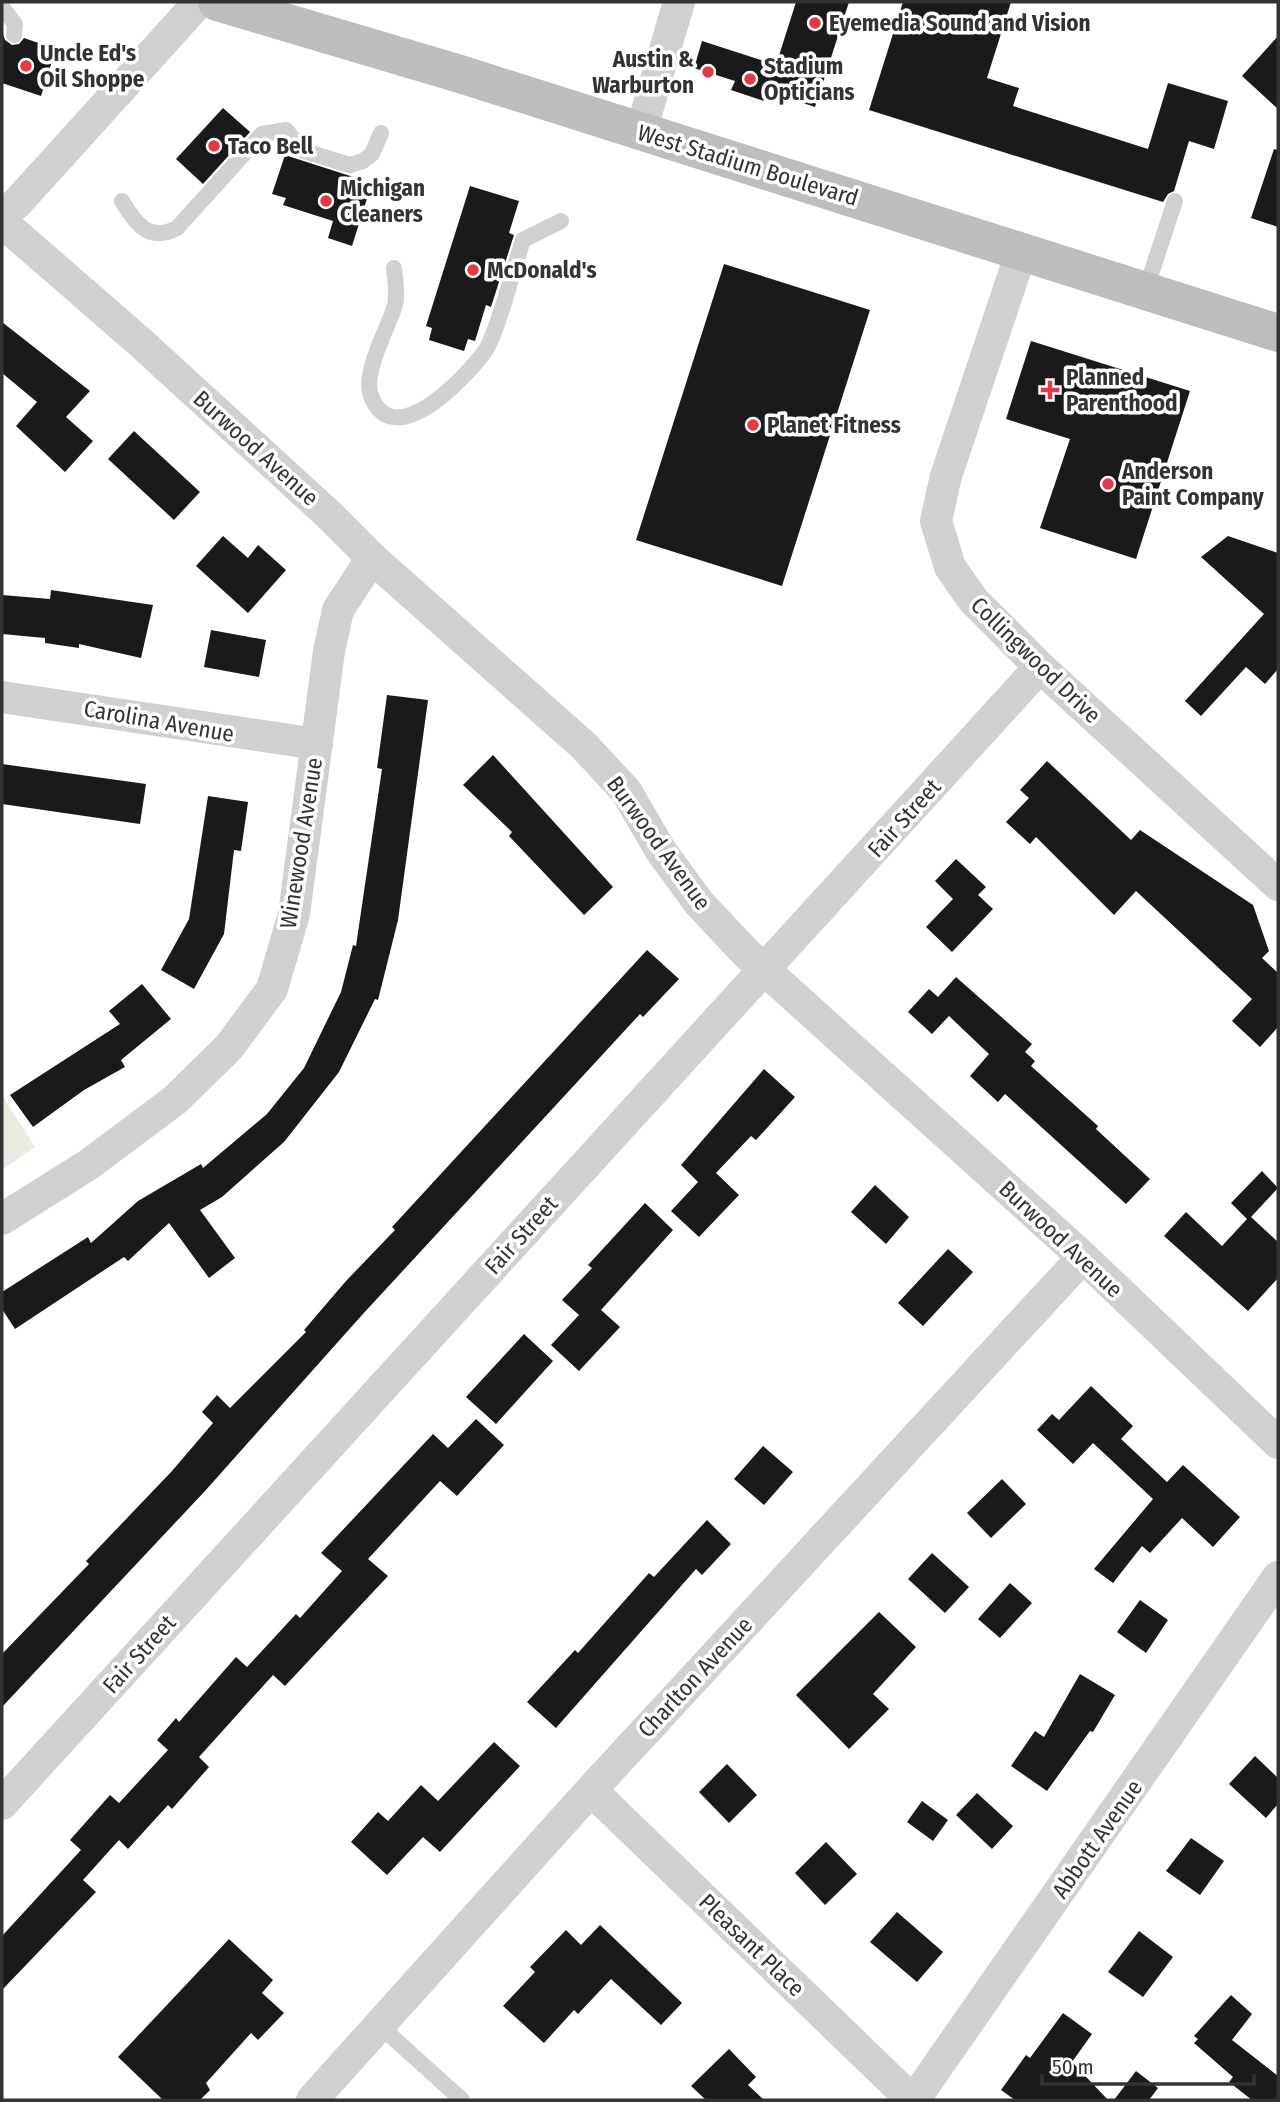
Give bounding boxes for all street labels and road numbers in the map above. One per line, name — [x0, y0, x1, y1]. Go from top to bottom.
street label: West Stadium Boulevard — [634, 118, 862, 212]
street label: Burwood Avenue — [188, 384, 324, 512]
street label: Collingwood Drive — [965, 591, 1107, 729]
street label: Carolina Avenue — [82, 694, 236, 748]
street label: Winewood Avenue — [274, 756, 328, 930]
street label: Burwood Avenue — [601, 771, 717, 915]
street label: Fair Street — [862, 773, 947, 863]
street label: Burwood Avenue — [993, 1175, 1129, 1303]
street label: Fair Street — [479, 1190, 564, 1280]
street label: Fair Street — [97, 1609, 182, 1699]
street label: Charlton Avenue — [632, 1611, 758, 1743]
street label: Abbott Avenue — [1046, 1774, 1148, 1904]
street label: Pleasant Place — [693, 1888, 811, 2002]

